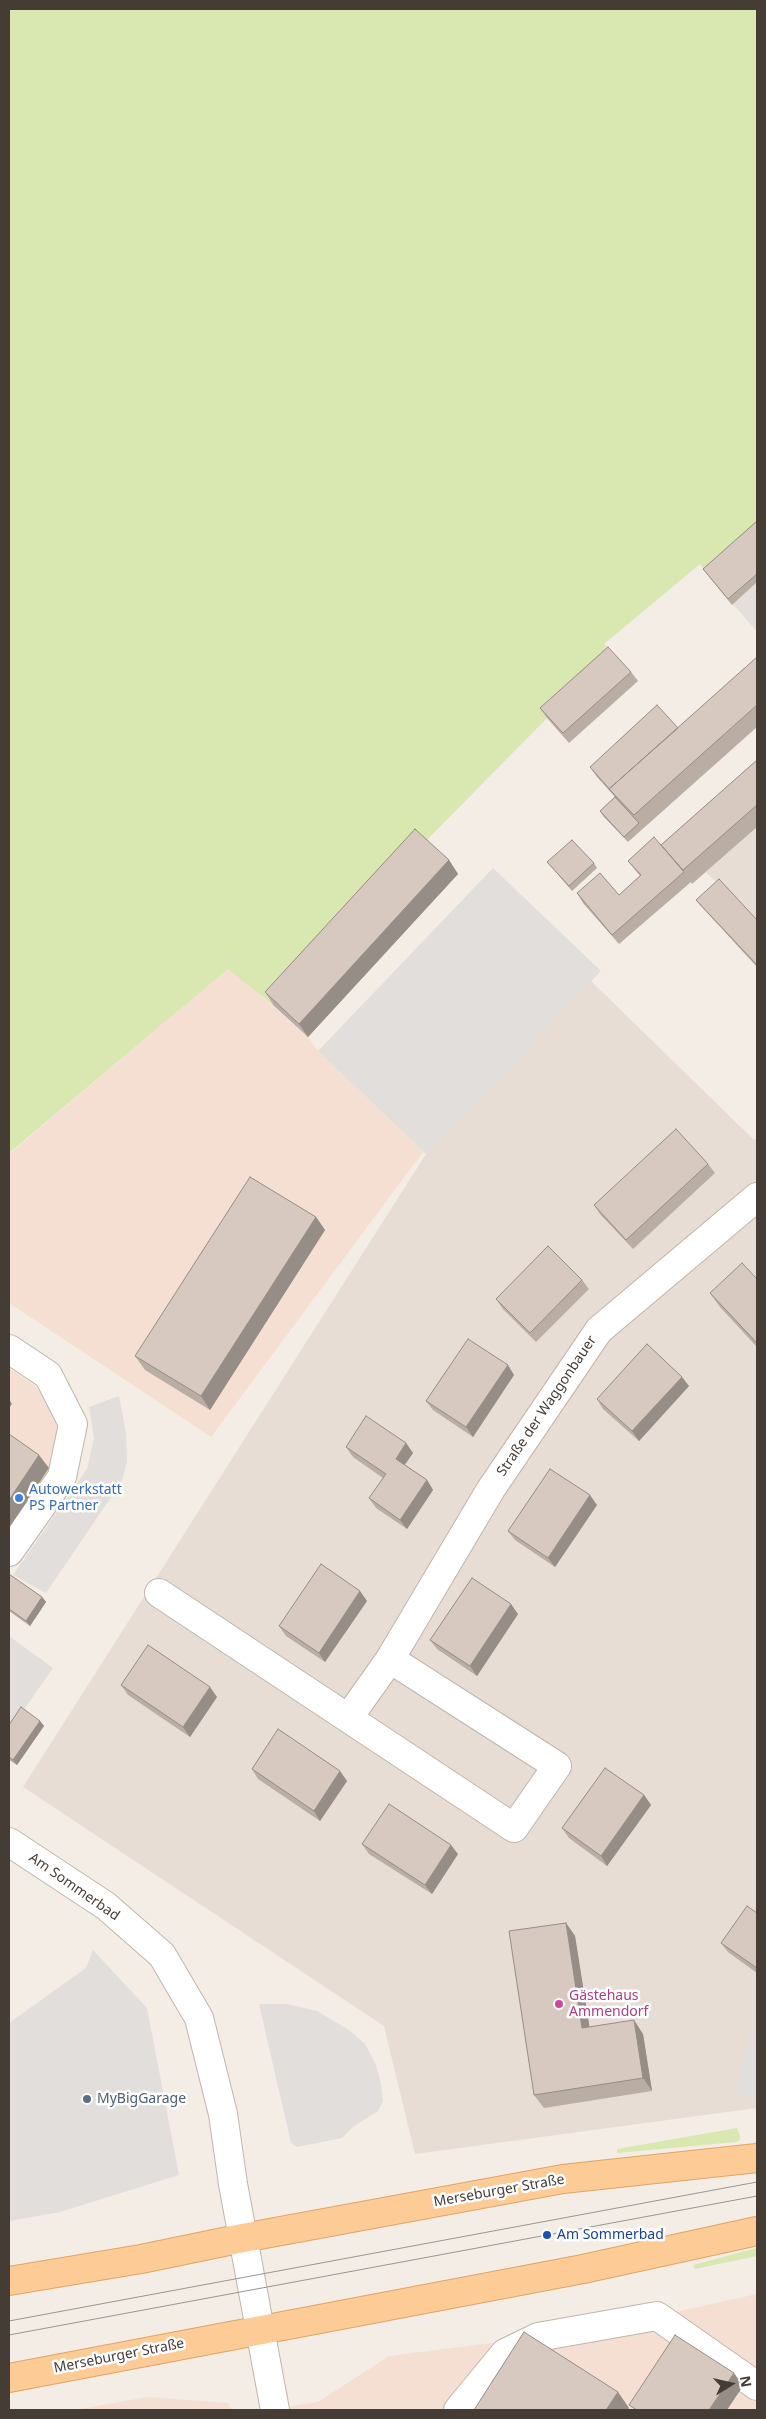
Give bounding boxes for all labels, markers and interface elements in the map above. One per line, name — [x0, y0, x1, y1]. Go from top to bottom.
street label: Straße der Waggonbauer — [494, 1332, 600, 1480]
place label: Autowerkstatt PS Partner — [29, 1482, 122, 1514]
marker: Autowerkstatt PS Partner — [13, 1492, 25, 1504]
street label: Am Sommerbad — [25, 1850, 123, 1924]
place label: Gästehaus Ammendorf — [569, 1988, 648, 2020]
marker: Gästehaus Ammendorf — [553, 1998, 565, 2010]
place label: MyBigGarage — [97, 2091, 186, 2107]
marker: MyBigGarage — [81, 2093, 93, 2105]
street label: Merseburger Straße — [432, 2171, 566, 2211]
place label: Am Sommerbad — [557, 2227, 664, 2243]
marker: Am Sommerbad — [541, 2229, 553, 2241]
street label: Merseburger Straße — [52, 2335, 186, 2377]
north arrow — [706, 2359, 756, 2409]
text: N — [736, 2374, 757, 2389]

